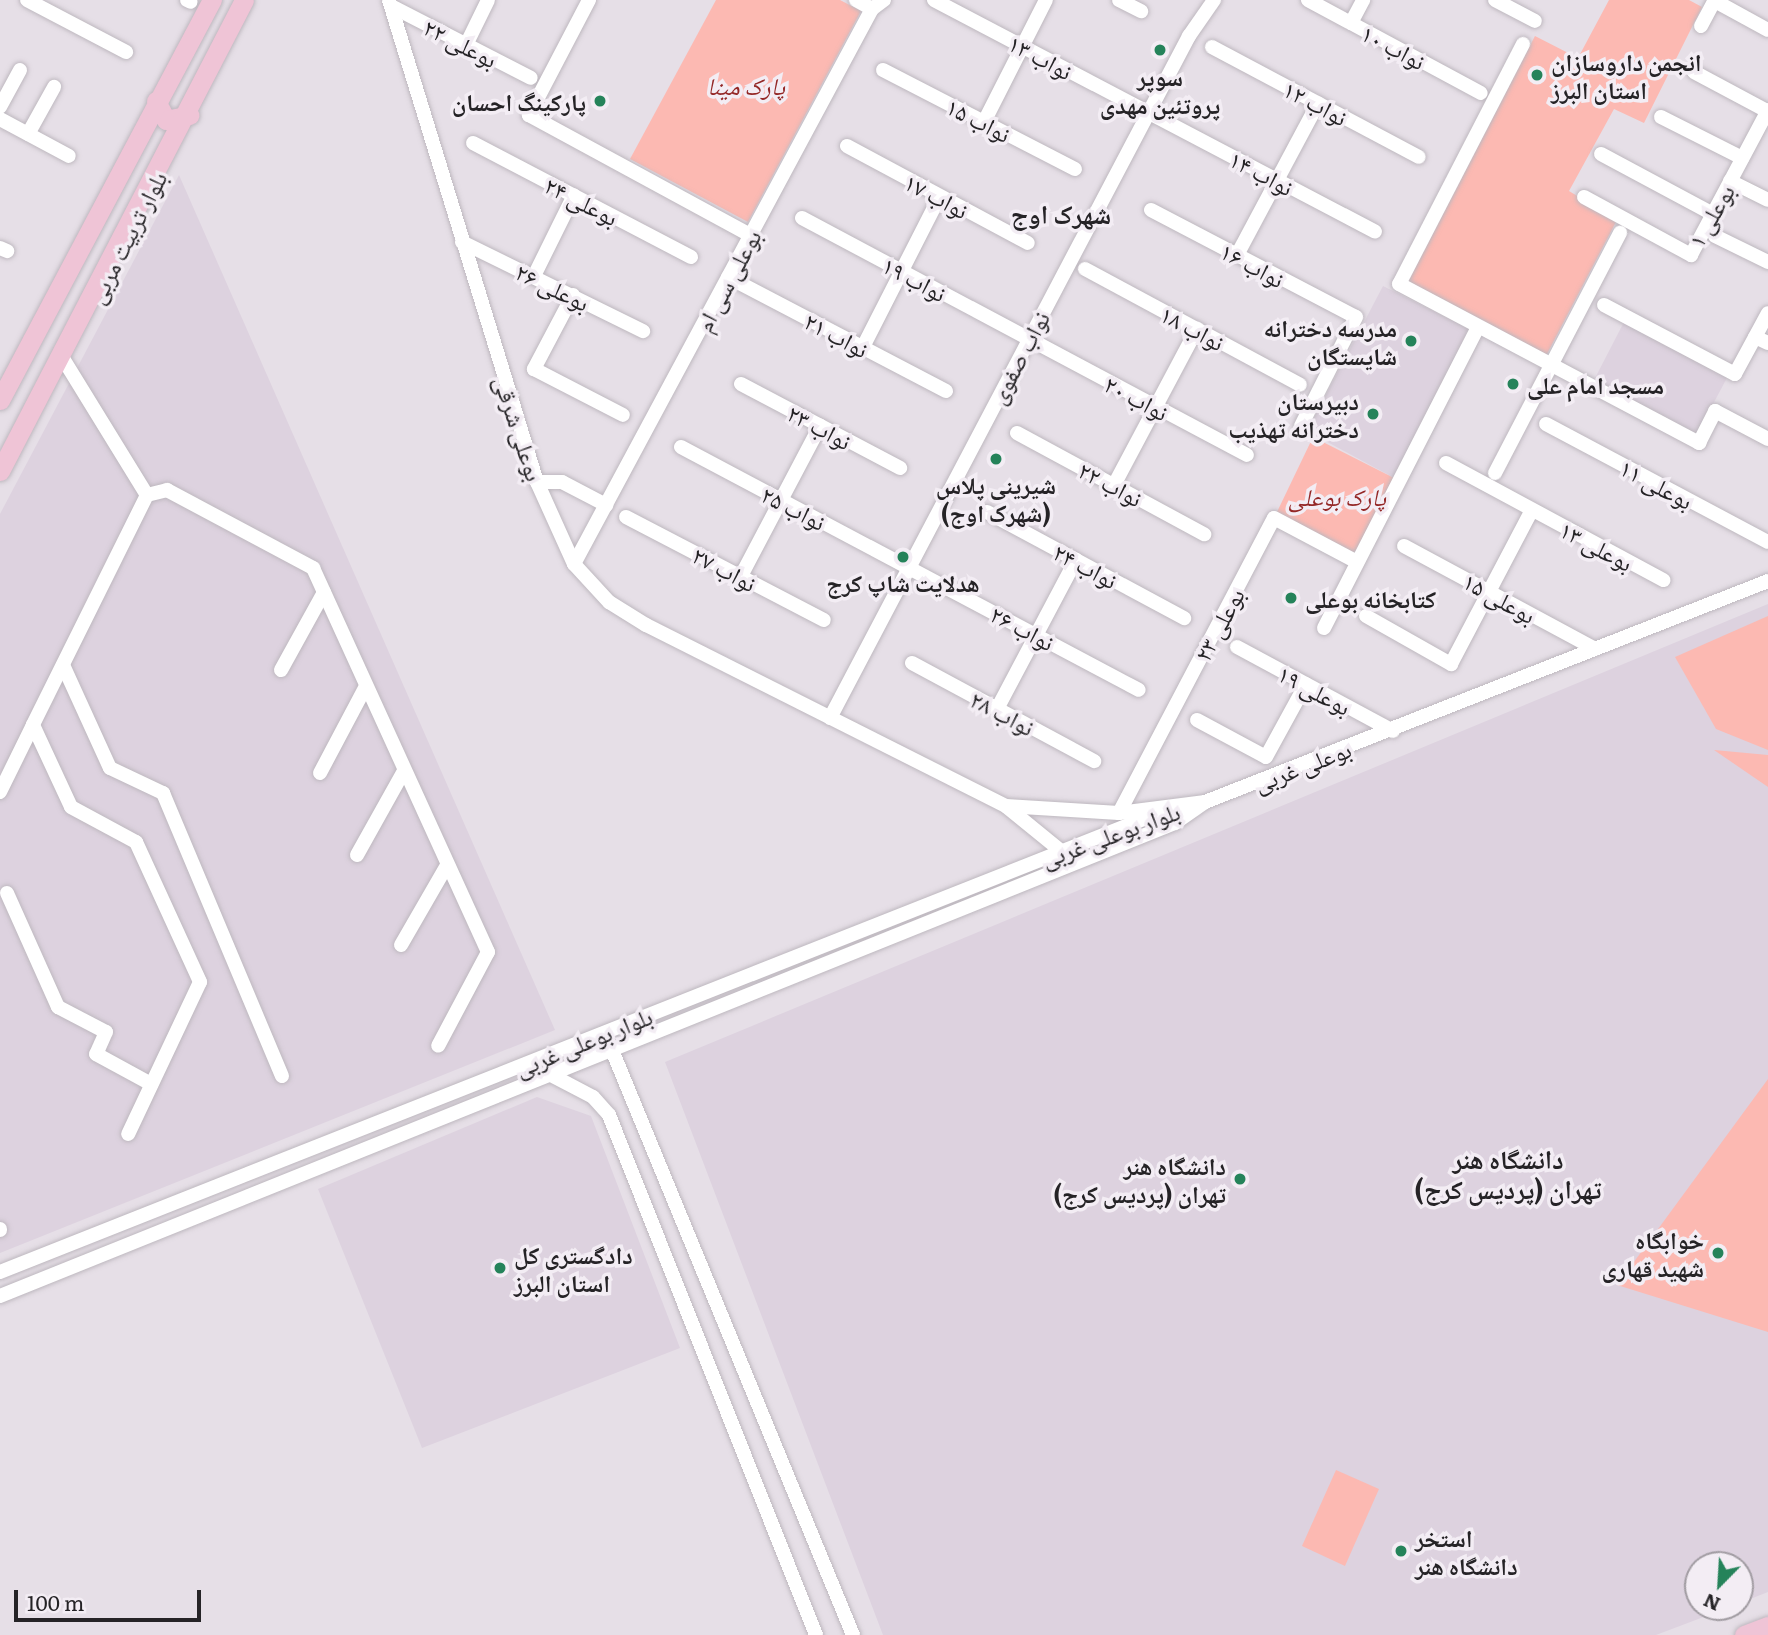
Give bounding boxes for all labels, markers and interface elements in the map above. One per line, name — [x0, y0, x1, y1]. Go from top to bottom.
street label: بوعلی ۲۲ — [419, 11, 503, 73]
street label: نواب ۱۰ — [1357, 17, 1431, 75]
street label: نواب ۱۳ — [1004, 27, 1078, 85]
marker: سوپر پروتئین مهدی — [1152, 42, 1168, 58]
place label: انجمن داروسازان استان البرز — [1551, 47, 1702, 103]
place label: سوپر پروتئین مهدی — [1100, 62, 1220, 118]
marker: انجمن داروسازان استان البرز — [1529, 67, 1545, 83]
park label: پارک مینا — [707, 71, 785, 99]
street label: نواب ۱۲ — [1279, 73, 1353, 131]
place label: پارکینگ احسان — [452, 87, 586, 115]
street label: نواب ۱۵ — [942, 91, 1016, 147]
marker: پارکینگ احسان — [592, 93, 608, 109]
street label: نواب ۱۴ — [1225, 143, 1299, 201]
street label: بلوار تربیت مربی — [80, 166, 172, 308]
street label: نواب ۱۷ — [900, 166, 974, 224]
street label: بوعلی ۲۴ — [540, 169, 624, 231]
street label: بوعلی ۱ — [1681, 178, 1739, 252]
district label: شهرک اوج — [1011, 197, 1111, 229]
street label: بوعلی سی ام — [688, 224, 766, 336]
street label: نواب ۱۶ — [1216, 235, 1290, 293]
street label: نواب ۱۹ — [878, 249, 952, 307]
street label: بوعلی ۲۶ — [511, 256, 595, 316]
street label: نواب ۱۸ — [1156, 298, 1230, 356]
street label: نواب ۲۱ — [800, 305, 874, 363]
street label: نواب صفوی — [982, 306, 1054, 408]
place label: مدرسه دخترانه شایستگان — [1263, 313, 1397, 369]
marker: مدرسه دخترانه شایستگان — [1403, 333, 1419, 349]
street label: نواب ۲۰ — [1100, 368, 1174, 426]
place label: مسجد امام علی — [1527, 370, 1664, 398]
street label: بوعلی شرقی — [489, 372, 551, 484]
marker: مسجد امام علی — [1505, 376, 1521, 392]
place label: دبیرستان دخترانه تهذیب — [1228, 386, 1359, 442]
street label: نواب ۲۳ — [783, 397, 857, 455]
marker: دبیرستان دخترانه تهذیب — [1365, 406, 1381, 422]
marker: شیرینی پلاس (شهرک اوج) — [988, 451, 1004, 467]
street label: بوعلی ۱۱ — [1616, 452, 1698, 514]
street label: نواب ۲۲ — [1074, 454, 1148, 512]
place label: شیرینی پلاس (شهرک اوج) — [936, 470, 1056, 526]
street label: نواب ۲۵ — [757, 479, 831, 535]
park label: پارک بوعلی — [1288, 482, 1386, 510]
street label: بوعلی ۱۳ — [1556, 514, 1638, 576]
street label: نواب ۲۴ — [1049, 536, 1123, 594]
street label: نواب ۲۷ — [688, 539, 762, 597]
marker: هدلایت شاپ کرج — [895, 549, 911, 565]
street label: بوعلی ۱۵ — [1459, 565, 1541, 629]
place label: هدلایت شاپ کرج — [826, 568, 980, 596]
street label: بوعلی ۲۳ — [1187, 583, 1249, 665]
place label: کتابخانه بوعلی — [1305, 584, 1436, 612]
marker: کتابخانه بوعلی — [1283, 590, 1299, 606]
street label: نواب ۲۶ — [986, 598, 1060, 656]
street label: بوعلی ۱۹ — [1274, 658, 1356, 720]
street label: نواب ۲۸ — [966, 683, 1040, 741]
street label: بوعلی غربی — [1249, 733, 1355, 797]
street label: بلوار بوعلی غربی — [1037, 796, 1183, 872]
street label: بلوار بوعلی غربی — [510, 1000, 656, 1082]
district label: دانشگاه هنر تهران (پردیس کرج) — [1415, 1142, 1601, 1204]
place label: دانشگاه هنر تهران (پردیس کرج) — [1054, 1151, 1226, 1207]
marker: دانشگاه هنر تهران (پردیس کرج) — [1232, 1171, 1248, 1187]
place label: خوابگاه شهید قهاری — [1602, 1225, 1704, 1281]
place label: دادگستری کل استان البرز — [514, 1240, 633, 1296]
marker: خوابگاه شهید قهاری — [1710, 1245, 1726, 1261]
marker: دادگستری کل استان البرز — [492, 1260, 508, 1276]
place label: استخر دانشگاه هنر — [1415, 1523, 1518, 1579]
marker: استخر دانشگاه هنر — [1393, 1543, 1409, 1559]
north arrow — [1684, 1551, 1754, 1621]
scale bar — [18, 1576, 205, 1620]
text: 100 m — [27, 1586, 84, 1617]
text: N — [1698, 1587, 1724, 1619]

